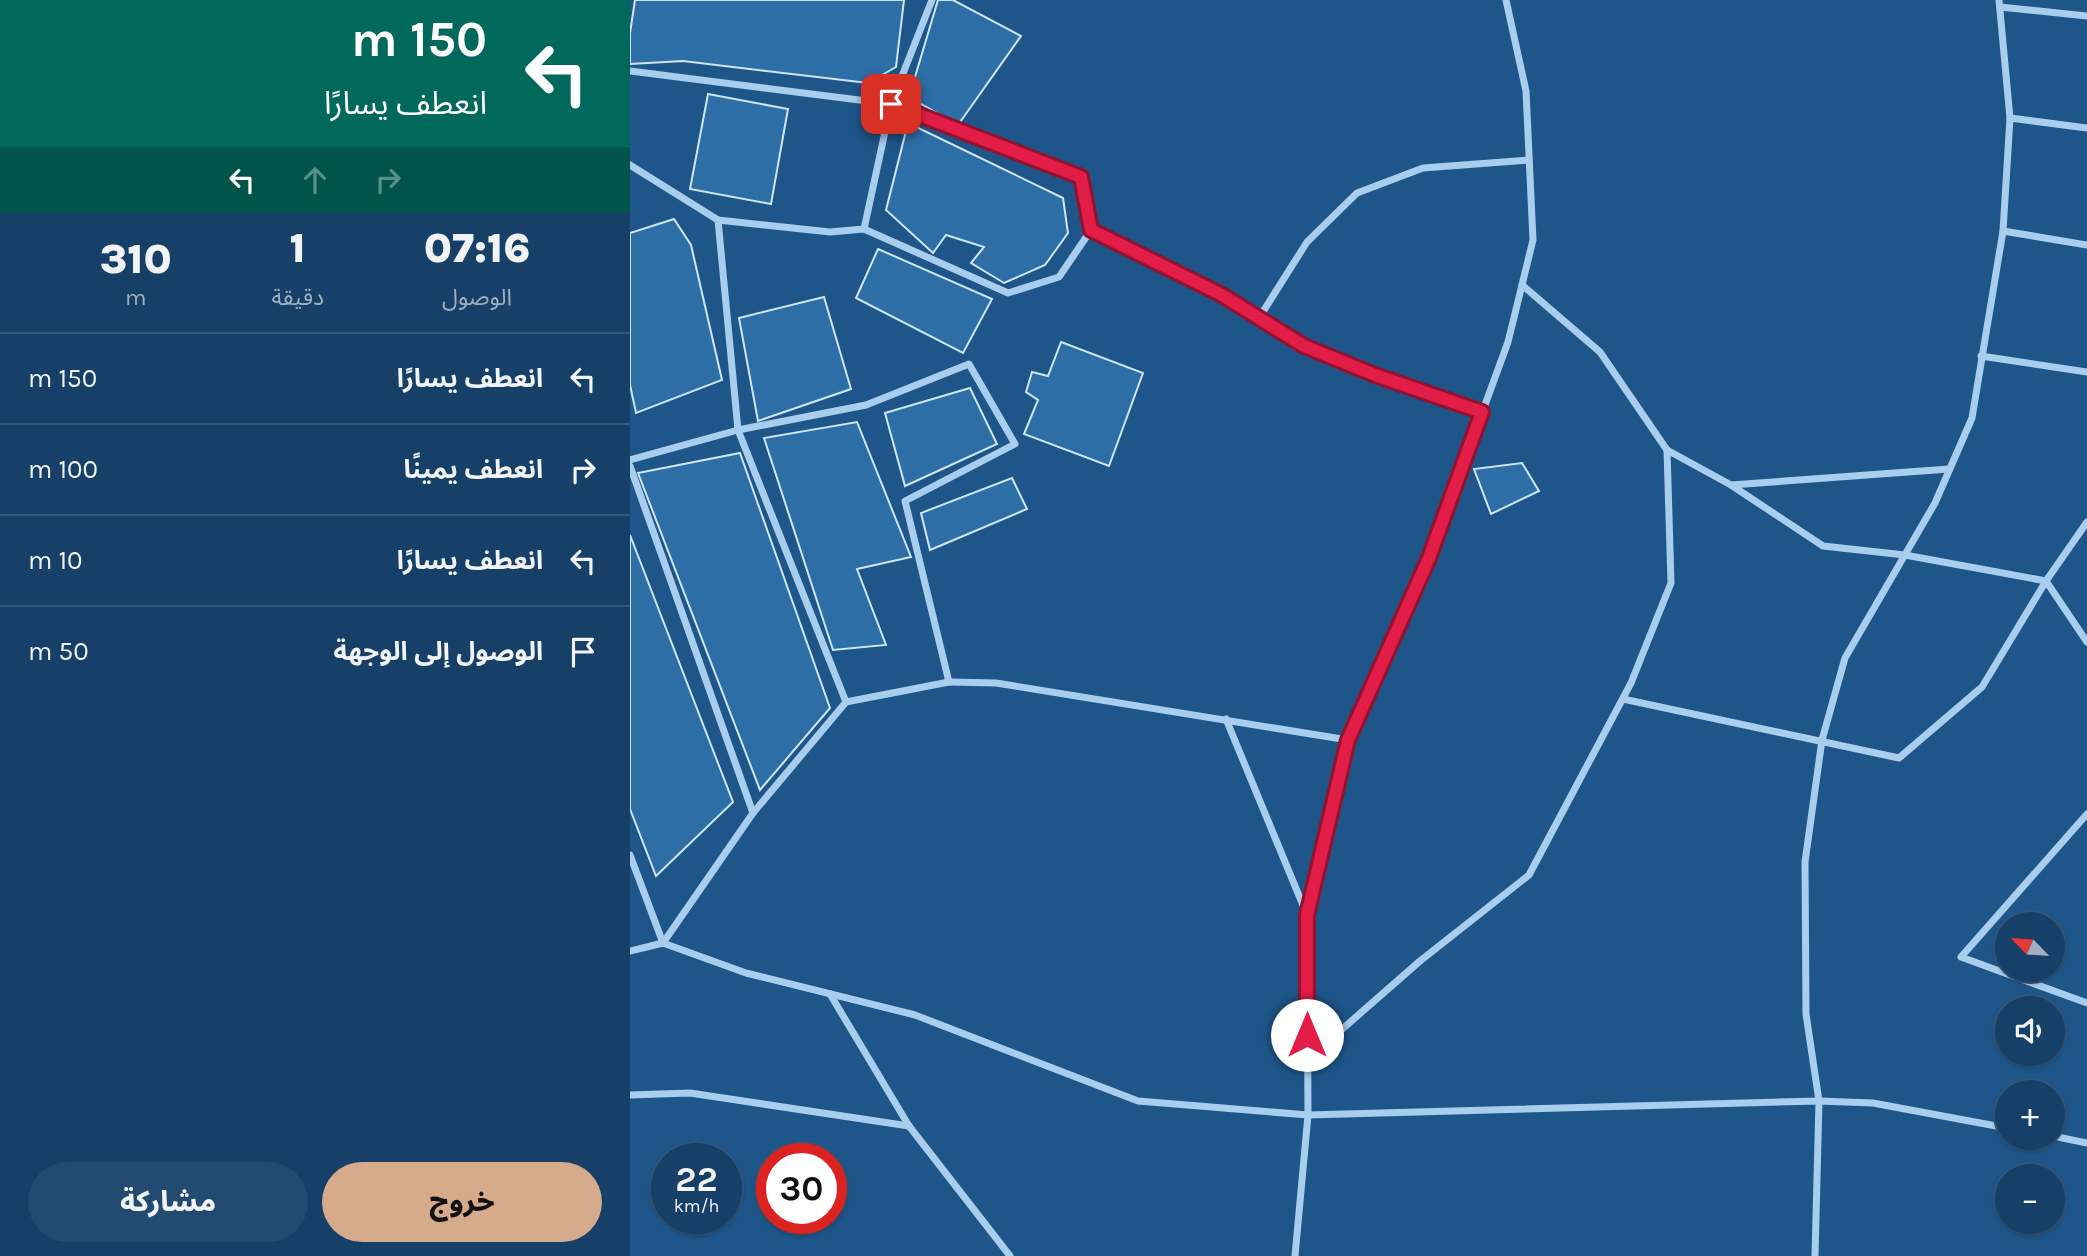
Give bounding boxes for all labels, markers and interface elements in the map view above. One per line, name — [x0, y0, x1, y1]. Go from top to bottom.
text: 150 m — [351, 11, 487, 68]
icon: left — [511, 28, 602, 119]
pin — [861, 74, 921, 134]
text: انعطف يسارًا — [324, 85, 487, 122]
icon: arrive — [872, 85, 910, 123]
icon: left — [223, 161, 261, 199]
icon: ahead — [296, 161, 334, 199]
icon: right — [369, 161, 407, 199]
text: 1 — [290, 223, 306, 273]
text: 07:16 — [424, 223, 530, 273]
text: 310 — [100, 234, 172, 284]
text: m — [125, 284, 147, 311]
text: دقيقة — [271, 284, 324, 311]
text: الوصول — [442, 284, 512, 311]
icon: left — [564, 360, 602, 398]
text: 150 m — [28, 363, 97, 394]
text: انعطف يسارًا — [397, 363, 543, 394]
icon: right — [564, 451, 602, 489]
text: 100 m — [28, 454, 98, 485]
text: انعطف يمينًا — [403, 454, 543, 485]
icon: left — [564, 542, 602, 580]
text: 10 m — [28, 545, 83, 576]
text: انعطف يسارًا — [397, 545, 543, 576]
icon: arrive — [564, 633, 602, 671]
text: 50 m — [28, 636, 89, 667]
text: الوصول إلى الوجهة — [334, 636, 543, 667]
north arrow — [1995, 912, 2065, 982]
map controls — [1995, 912, 2065, 1234]
button: sound — [1995, 996, 2065, 1066]
position arrow — [1270, 998, 1344, 1072]
button: + — [1995, 1080, 2065, 1150]
speed limit sign: 30 — [756, 1143, 847, 1234]
text: 22 — [675, 1159, 718, 1200]
button: مشاركة — [28, 1162, 308, 1242]
button: خروج — [322, 1162, 602, 1242]
button: − — [1995, 1164, 2065, 1234]
text: km/h — [674, 1195, 719, 1217]

